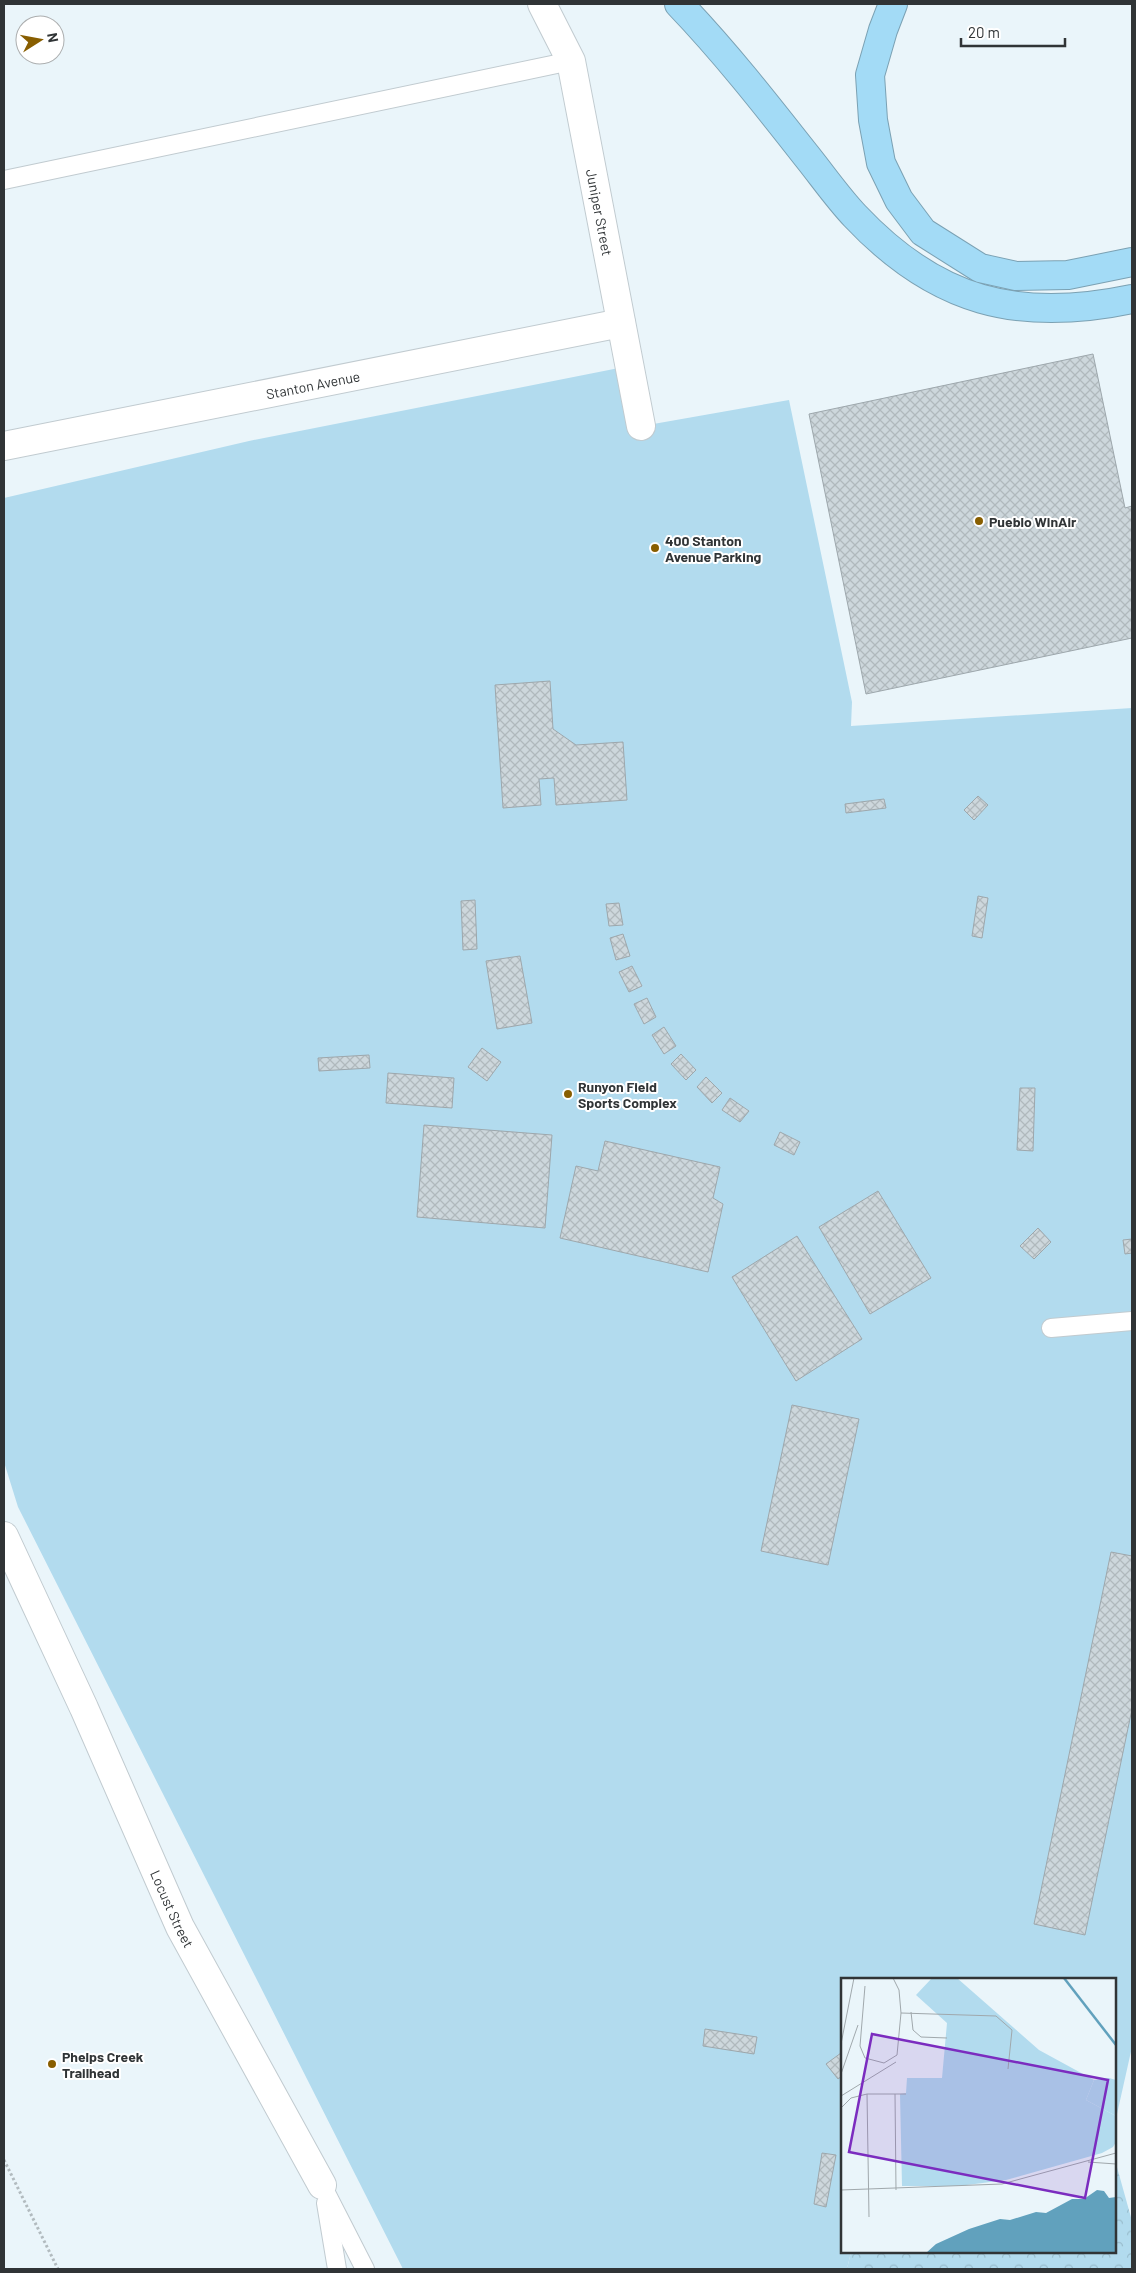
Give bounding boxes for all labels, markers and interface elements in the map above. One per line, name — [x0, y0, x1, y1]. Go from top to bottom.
north arrow — [15, 15, 65, 65]
scale bar — [961, 15, 1065, 47]
text: 20 m — [968, 23, 1000, 41]
text: N — [44, 31, 62, 44]
street label: Juniper Street — [583, 167, 617, 257]
street label: Stanton Avenue — [264, 367, 361, 402]
place label: Pueblo WinAir — [989, 513, 1077, 530]
marker: Pueblo WinAir — [973, 515, 985, 527]
place label: 400 Stanton Avenue Parking — [665, 532, 762, 565]
marker: 400 Stanton Avenue Parking — [649, 542, 661, 554]
place label: Runyon Field Sports Complex — [578, 1078, 677, 1111]
marker: Runyon Field Sports Complex — [562, 1088, 574, 1100]
street label: Locust Street — [148, 1867, 198, 1950]
inset map — [841, 1978, 1116, 2253]
place label: Phelps Creek Trailhead — [62, 2048, 144, 2081]
marker: Phelps Creek Trailhead — [46, 2058, 58, 2070]

